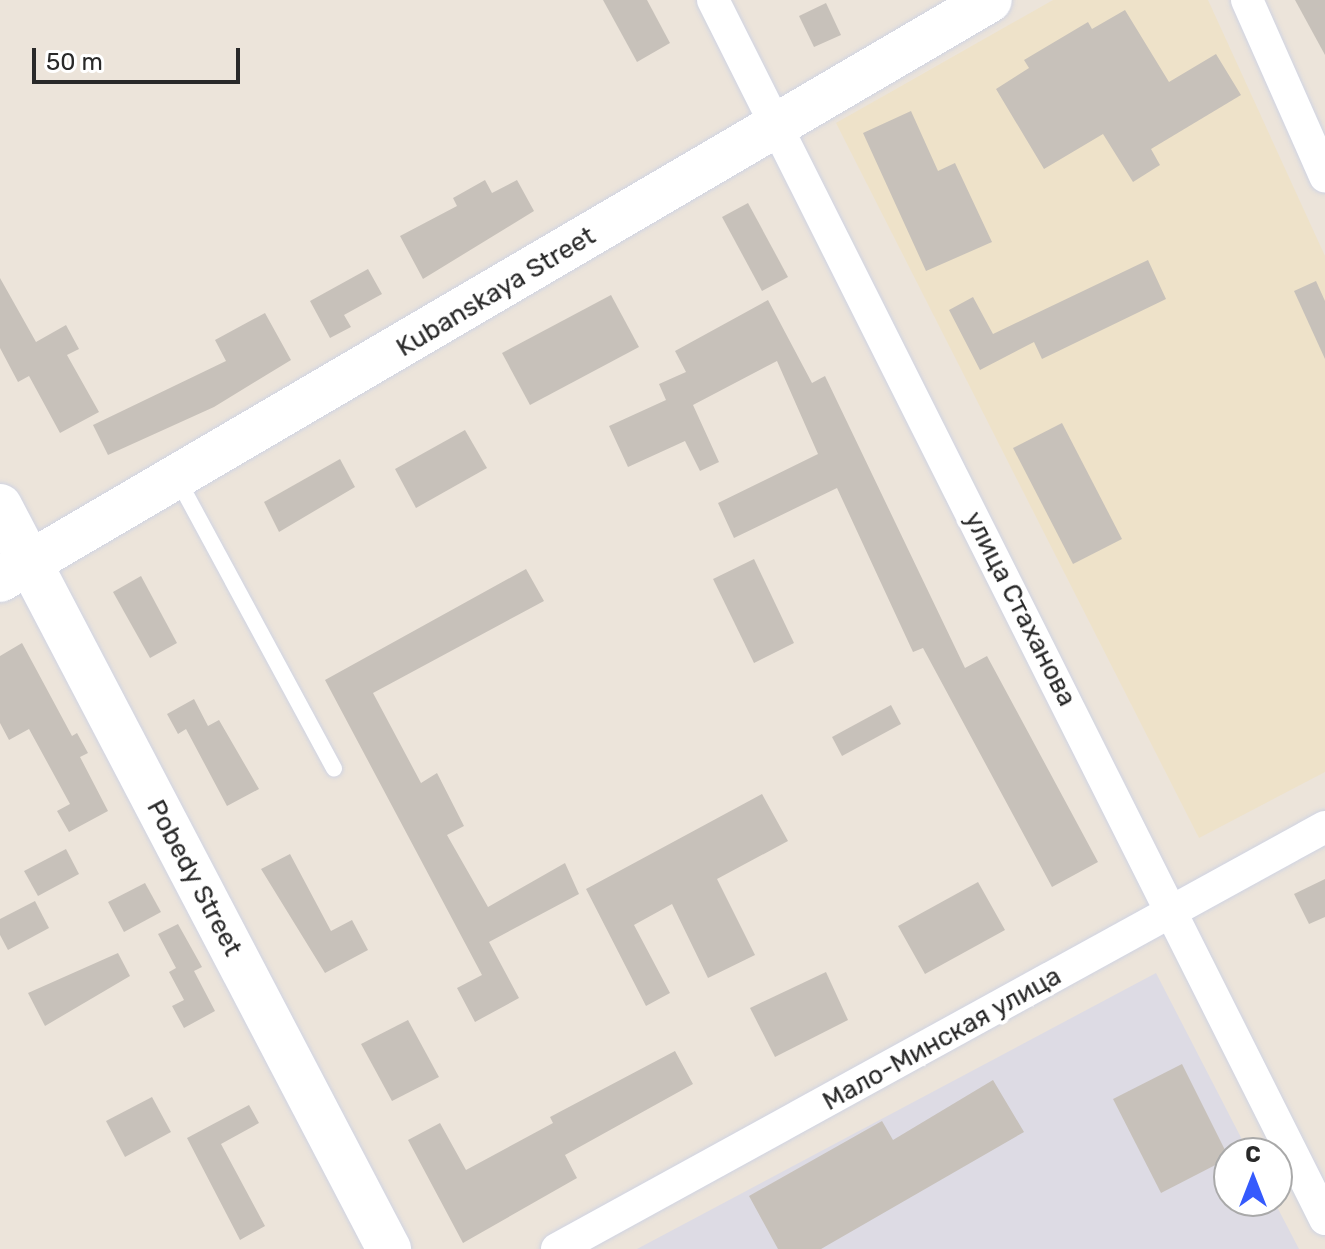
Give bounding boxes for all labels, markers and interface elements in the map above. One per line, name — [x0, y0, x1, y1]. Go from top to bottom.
scale bar — [36, 32, 244, 82]
text: 50 m — [46, 48, 103, 76]
street label: Kubanskaya Street — [391, 220, 601, 364]
street label: улица Стаханова — [957, 506, 1083, 712]
street label: Pobedy Street — [140, 794, 248, 962]
street label: Мало-Минская улица — [817, 960, 1067, 1118]
north arrow — [1213, 1137, 1293, 1217]
text: С — [1245, 1141, 1261, 1168]

